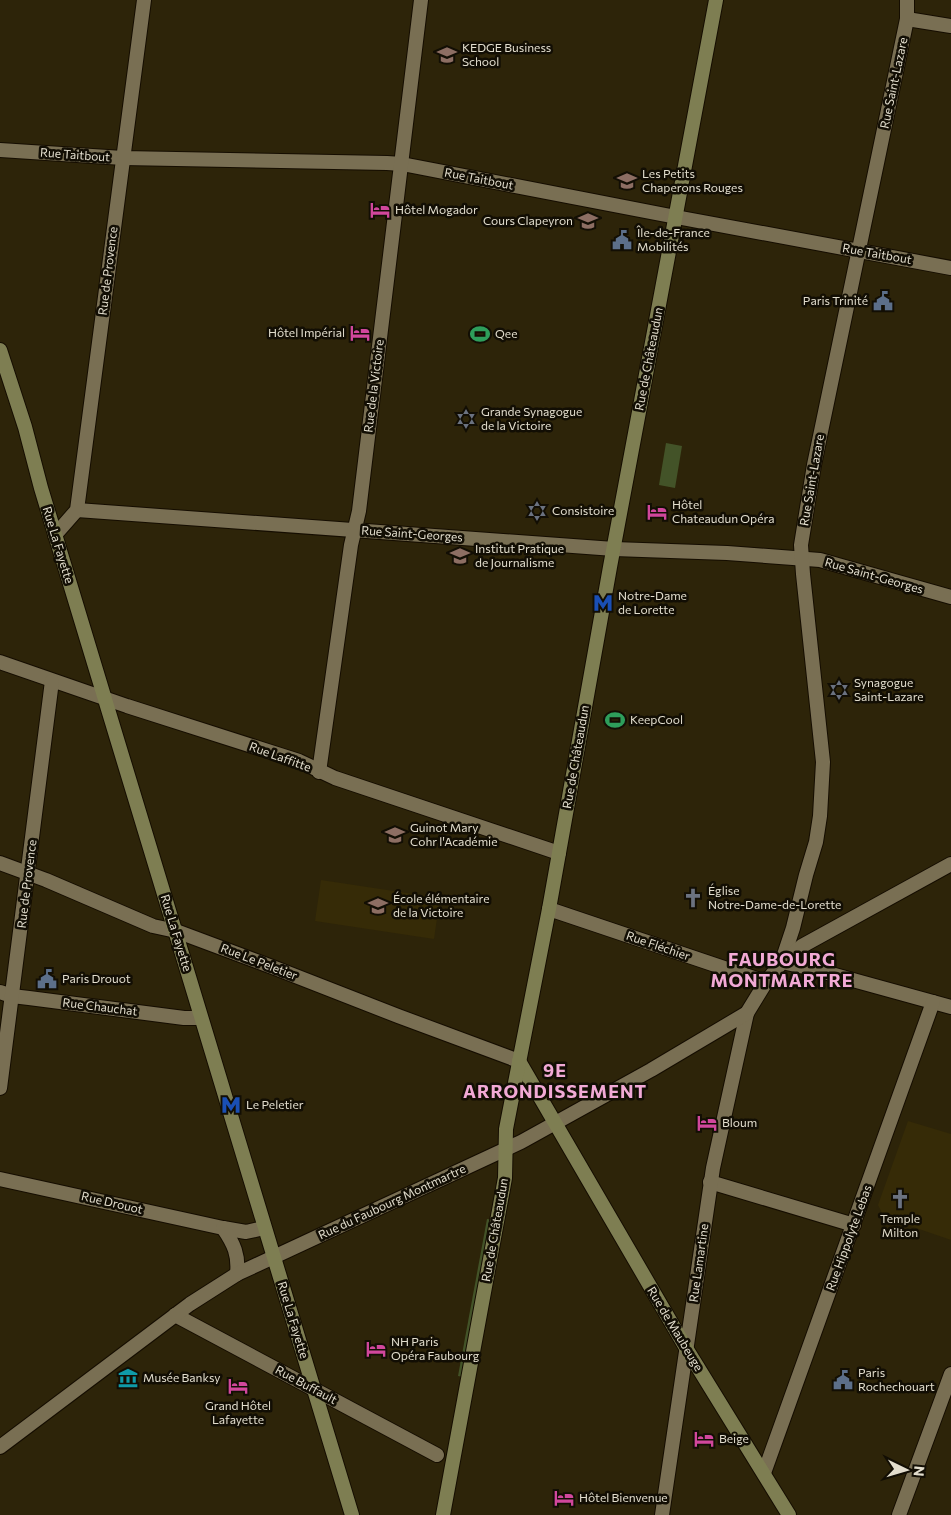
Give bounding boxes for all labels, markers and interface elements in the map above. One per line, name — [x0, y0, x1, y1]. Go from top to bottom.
street label: Rue Saint-Lazare — [877, 36, 910, 130]
place label: KEDGE Business School — [462, 40, 551, 68]
school or university icon: KEDGE Business School — [436, 44, 458, 66]
street label: Rue Taitbout — [40, 145, 111, 163]
street label: Rue Taitbout — [443, 164, 515, 192]
place label: Les Petits Chaperons Rouges — [642, 166, 743, 194]
school or university icon: Les Petits Chaperons Rouges — [616, 170, 638, 192]
hotel icon: Hôtel Mogador — [369, 199, 391, 221]
place label: Hôtel Mogador — [395, 202, 478, 216]
school or university icon: Cours Clapeyron — [577, 210, 599, 232]
place label: Cours Clapeyron — [483, 213, 573, 227]
place label: Île-de-France Mobilités — [636, 225, 710, 253]
street label: Rue de Provence — [95, 226, 119, 316]
public building icon: Île-de-France Mobilités — [611, 229, 633, 251]
street label: Rue Taitbout — [841, 240, 913, 266]
public building icon: Paris Trinité — [872, 290, 894, 312]
place label: Paris Trinité — [803, 293, 868, 307]
street label: Rue de Châteaudun — [631, 306, 665, 412]
hotel icon: Hôtel Impérial — [349, 322, 371, 344]
sports icon: Qee — [469, 323, 491, 345]
place label: Hôtel Impérial — [268, 325, 345, 339]
place label: Qee — [495, 326, 517, 340]
street label: Rue de la Victoire — [360, 338, 386, 433]
place label: Grande Synagogue de la Victoire — [481, 404, 582, 432]
synagogue icon: Grande Synagogue de la Victoire — [455, 408, 477, 430]
street label: Rue Saint-Lazare — [796, 433, 826, 527]
place label: Hôtel Chateaudun Opéra — [672, 497, 775, 525]
synagogue icon: Consistoire — [526, 500, 548, 522]
hotel icon: Hôtel Chateaudun Opéra — [646, 501, 668, 523]
place label: Consistoire — [552, 503, 614, 517]
street label: Rue La Fayette — [41, 504, 77, 585]
street label: Rue Saint-Georges — [361, 522, 463, 544]
place label: Institut Pratique de Journalisme — [475, 541, 564, 570]
school or university icon: Institut Pratique de Journalisme — [449, 545, 471, 567]
street label: Rue Saint-Georges — [823, 554, 925, 596]
place label: Notre-Dame de Lorette — [618, 588, 687, 616]
metro station icon: Notre-Dame de Lorette — [592, 592, 614, 614]
place label: Synagogue Saint-Lazare — [854, 675, 924, 703]
synagogue icon: Synagogue Saint-Lazare — [828, 679, 850, 701]
street label: Rue de Châteaudun — [559, 704, 591, 810]
sports icon: KeepCool — [604, 709, 626, 731]
place label: KeepCool — [630, 712, 683, 726]
street label: Rue Laffitte — [247, 738, 313, 774]
place label: Guinot Mary Cohr l'Académie — [410, 820, 498, 848]
school or university icon: Guinot Mary Cohr l'Académie — [384, 824, 406, 846]
street label: Rue de Provence — [14, 839, 38, 929]
place label: Église Notre-Dame-de-Lorette — [708, 883, 841, 911]
church icon: Église Notre-Dame-de-Lorette — [682, 887, 704, 909]
place label: École élémentaire de la Victoire — [393, 891, 489, 919]
street label: Rue La Fayette — [159, 892, 195, 973]
school or university icon: École élémentaire de la Victoire — [367, 895, 389, 917]
street label: Rue Fléchier — [625, 928, 692, 963]
street label: Rue Le Peletier — [219, 940, 300, 982]
district label: FAUBOURG MONTMARTRE — [710, 948, 854, 991]
public building icon: Paris Drouot — [36, 968, 58, 990]
place label: Paris Drouot — [62, 971, 131, 985]
street label: Rue Chauchat — [62, 994, 138, 1018]
district label: 9E ARRONDISSEMENT — [463, 1059, 647, 1102]
metro station icon: Le Peletier — [220, 1094, 242, 1116]
place label: Le Peletier — [246, 1097, 304, 1111]
hotel icon: Bloum — [696, 1112, 718, 1134]
place label: Bloum — [722, 1115, 757, 1129]
street label: Rue du Faubourg Montmartre — [316, 1161, 468, 1242]
street label: Rue de Châteaudun — [478, 1177, 510, 1283]
street label: Rue Hippolyte Lebas — [822, 1183, 874, 1292]
street label: Rue Drouot — [80, 1188, 144, 1216]
church icon: Temple Milton — [889, 1188, 911, 1210]
place label: Temple Milton — [880, 1211, 920, 1239]
street label: Rue Lamartine — [686, 1223, 710, 1303]
street label: Rue La Fayette — [276, 1279, 312, 1360]
street label: Rue de Maubeuge — [645, 1284, 707, 1373]
place label: NH Paris Opéra Faubourg — [391, 1334, 480, 1362]
hotel icon: NH Paris Opéra Faubourg — [365, 1338, 387, 1360]
street label: Rue Buffault — [273, 1362, 340, 1406]
place label: Paris Rochechouart — [858, 1365, 935, 1393]
museum icon: Musée Banksy — [117, 1367, 139, 1389]
public building icon: Paris Rochechouart — [832, 1369, 854, 1391]
place label: Musée Banksy — [143, 1370, 221, 1384]
hotel icon: Grand Hôtel Lafayette — [227, 1375, 249, 1397]
place label: Grand Hôtel Lafayette — [205, 1398, 271, 1426]
hotel icon: Beige — [693, 1428, 715, 1450]
place label: Beige — [719, 1431, 749, 1445]
north arrow — [881, 1445, 931, 1495]
text: N — [911, 1465, 928, 1477]
hotel icon: Hôtel Bienvenue — [553, 1487, 575, 1509]
place label: Hôtel Bienvenue — [579, 1490, 668, 1504]

